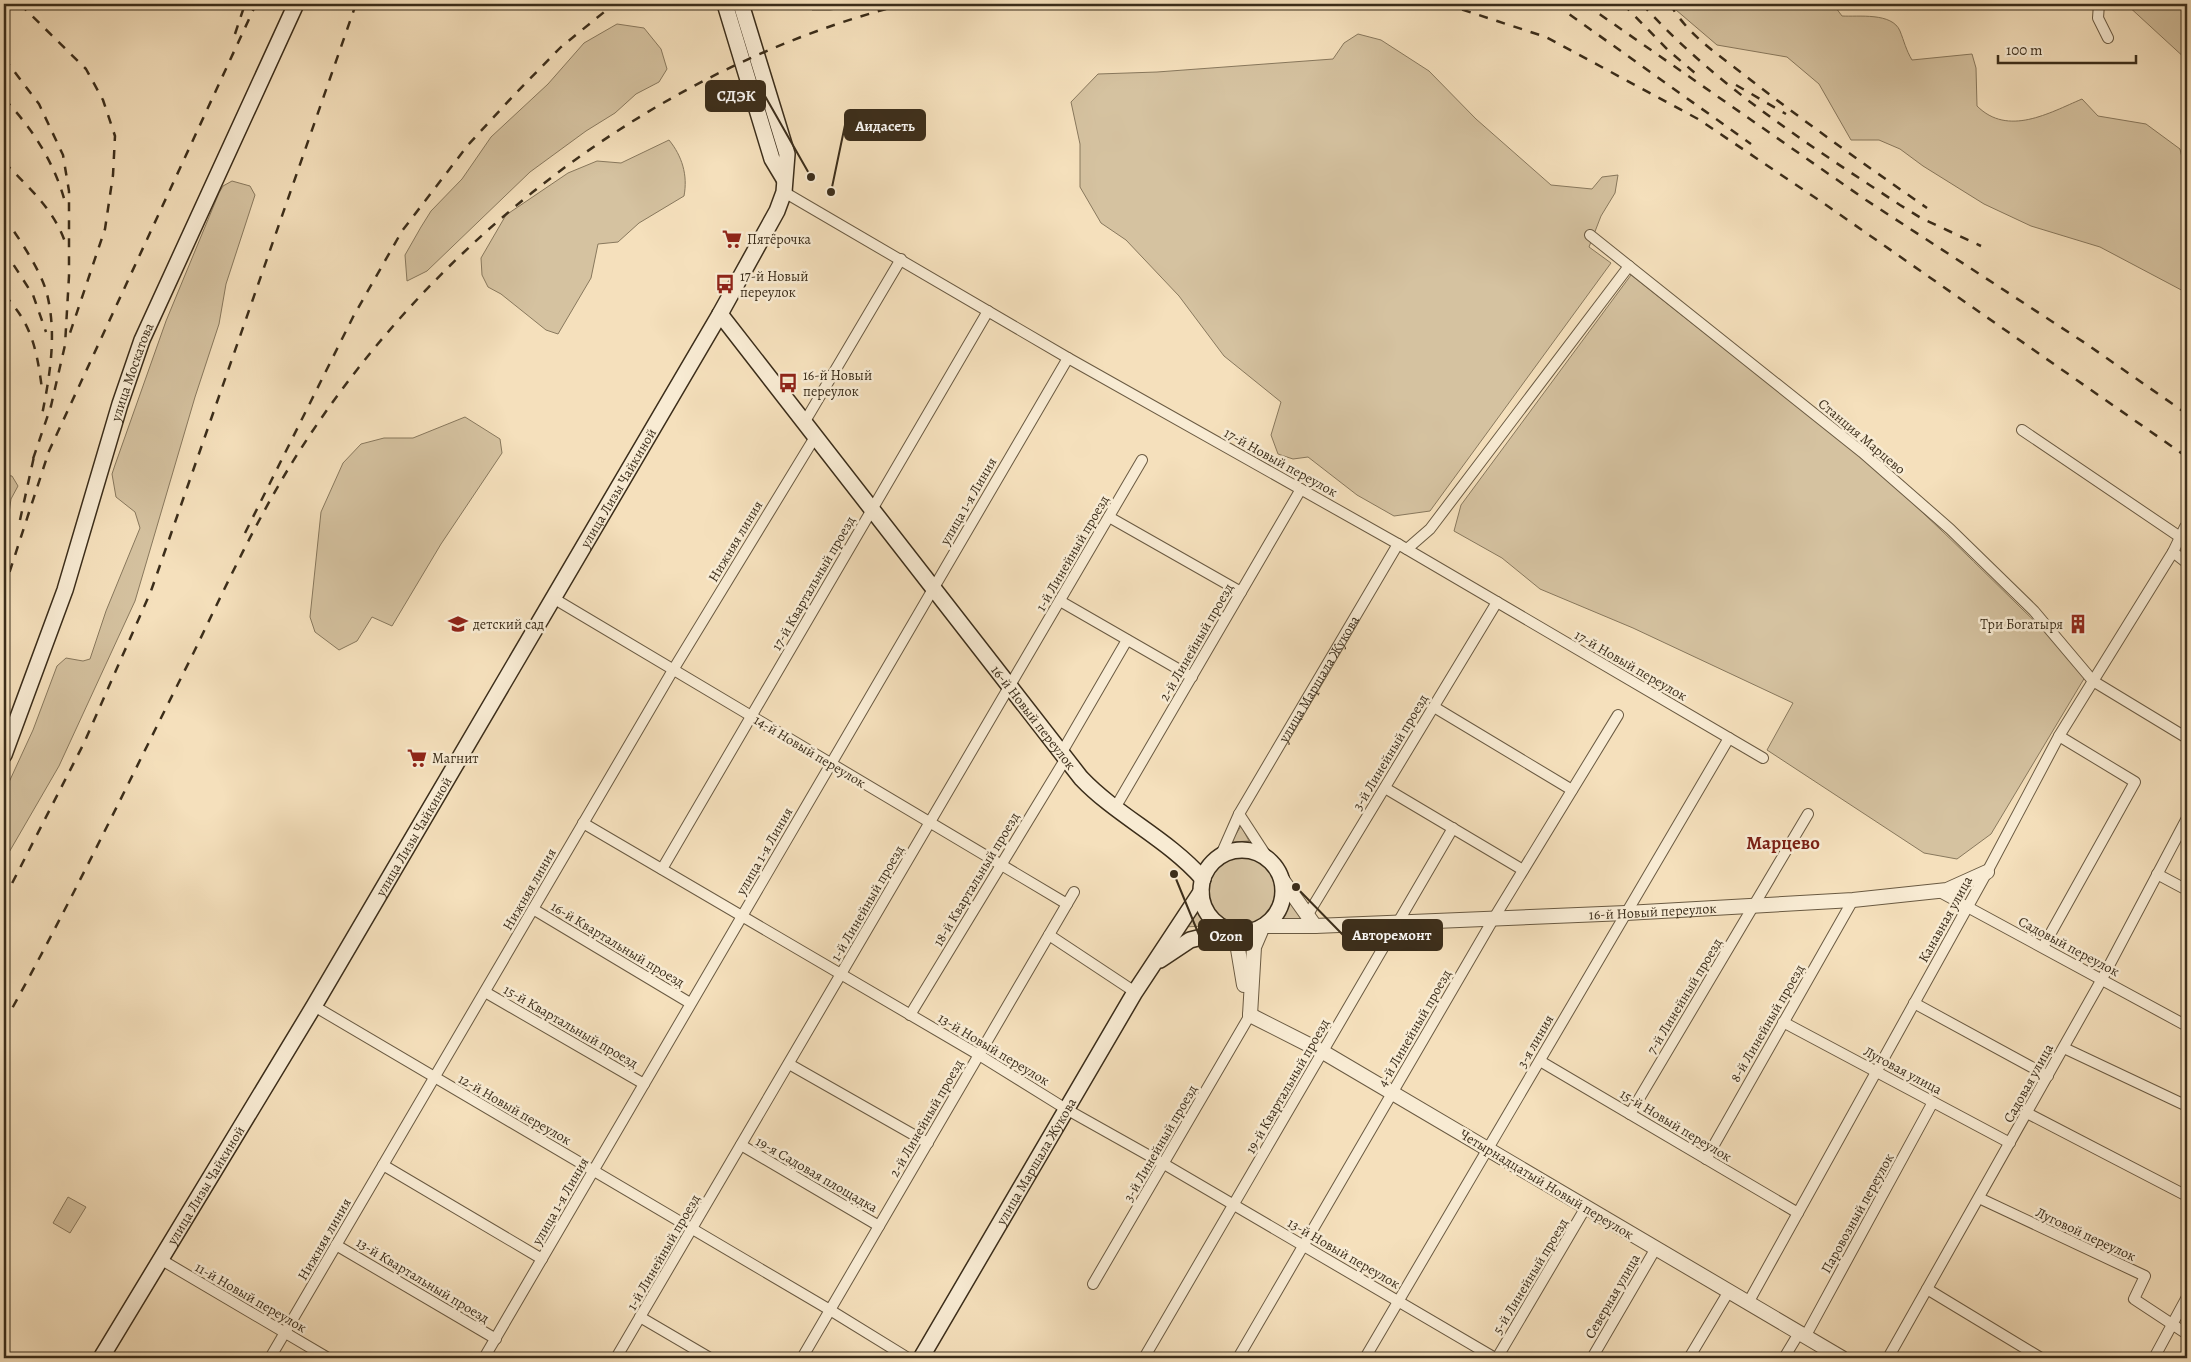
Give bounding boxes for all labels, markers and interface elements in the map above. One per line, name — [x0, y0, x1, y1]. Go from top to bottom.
scale bar — [1998, 32, 2136, 64]
text: 100 m — [2006, 40, 2043, 60]
callout: СДЭК — [706, 81, 765, 111]
text: СДЭК — [717, 86, 755, 106]
callout: Аидасеть — [845, 110, 925, 140]
text: Аидасеть — [854, 116, 915, 136]
supermarket icon: Пятёрочка — [721, 228, 743, 250]
place label: Пятёрочка — [747, 230, 811, 249]
place label: 17-й Новый переулок — [740, 267, 809, 302]
bus stop icon: 17-й Новый переулок — [714, 273, 736, 295]
street label: улица Москатова — [106, 319, 159, 425]
place label: 16-й Новый переулок — [803, 366, 872, 401]
bus stop icon: 16-й Новый переулок — [777, 372, 799, 394]
street label: Станция Марцево — [1814, 394, 1909, 479]
street label: 17-й Новый переулок — [1221, 423, 1341, 502]
street label: улица Лизы Чайкиной — [575, 425, 661, 552]
street label: улица 1-я Линия — [935, 454, 1001, 549]
street label: 1-й Линейный проезд — [1031, 492, 1114, 615]
street label: Нижняя линия — [704, 497, 767, 586]
street label: 17-й Квартальный проезд — [767, 512, 860, 654]
street label: 2-й Линейный проезд — [1155, 580, 1238, 705]
street label: улица Маршала Жукова — [1274, 612, 1364, 747]
school or university icon: детский сад — [447, 613, 469, 635]
building icon: Три Богатыря — [2067, 613, 2089, 635]
place label: детский сад — [472, 615, 544, 634]
place label: Три Богатыря — [1980, 615, 2063, 634]
street label: 17-й Новый переулок — [1571, 625, 1691, 705]
street label: 16-й Новый переулок — [987, 661, 1080, 774]
street label: 3-й Линейный проезд — [1348, 691, 1433, 814]
street label: 14-й Новый переулок — [750, 710, 869, 792]
supermarket icon: Магнит — [406, 747, 428, 769]
place label: Магнит — [432, 749, 479, 768]
street label: улица Лизы Чайкиной — [371, 773, 456, 901]
street label: улица 1-я Линия — [731, 804, 797, 899]
street label: 18-й Квартальный проезд — [929, 809, 1024, 950]
district label: Марцево — [1746, 830, 1820, 856]
street label: 1-й Линейный проезд — [826, 842, 909, 965]
street label: Нижняя линия — [498, 845, 561, 934]
street label: Канавная улица — [1914, 872, 1977, 966]
street label: 16-й Квартальный проезд — [547, 897, 688, 992]
street label: 16-й Новый переулок — [1589, 899, 1717, 925]
street label: Садовый переулок — [2015, 912, 2123, 981]
callout: Ozon — [1199, 920, 1252, 950]
callout: Авторемонт — [1343, 920, 1442, 950]
text: Авторемонт — [1351, 925, 1432, 945]
text: Ozon — [1209, 926, 1243, 946]
street label: 7-й Линейный проезд — [1642, 935, 1727, 1058]
street label: 8-й Линейный проезд — [1726, 961, 1809, 1086]
street label: 4-й Линейный проезд — [1373, 966, 1456, 1090]
street label: 15-й Квартальный проезд — [500, 980, 642, 1073]
street label: 13-й Новый переулок — [934, 1009, 1053, 1090]
street label: 3-я линия — [1513, 1011, 1558, 1071]
street label: 19-й Квартальный проезд — [1241, 1015, 1334, 1157]
street label: Садовая улица — [1999, 1040, 2058, 1126]
street label: Луговая улица — [1860, 1042, 1946, 1099]
street label: 2-й Линейный проезд — [885, 1056, 968, 1181]
street label: 12-й Новый переулок — [455, 1069, 575, 1150]
street label: 3-й Линейный проезд — [1119, 1081, 1202, 1205]
street label: 15-й Новый переулок — [1616, 1085, 1735, 1166]
street label: улица Маршала Жукова — [991, 1094, 1081, 1229]
street label: улица Лизы Чайкиной — [162, 1122, 249, 1249]
street label: Четырнадцатый Новый переулок — [1456, 1125, 1637, 1244]
street label: 19-я Садовая площадка — [752, 1132, 882, 1217]
street label: Паровозный переулок — [1817, 1150, 1898, 1277]
street label: улица 1-я Линия — [527, 1154, 593, 1249]
street label: 1-й Линейный проезд — [622, 1191, 705, 1314]
street label: Нижняя линия — [293, 1195, 356, 1284]
street label: Луговой переулок — [2033, 1203, 2139, 1266]
street label: 13-й Новый переулок — [1284, 1213, 1403, 1293]
street label: 5-й Линейный проезд — [1488, 1215, 1573, 1338]
street label: 13-й Квартальный проезд — [353, 1233, 493, 1328]
street label: Северная улица — [1580, 1250, 1645, 1342]
street label: 11-й Новый переулок — [191, 1258, 310, 1337]

